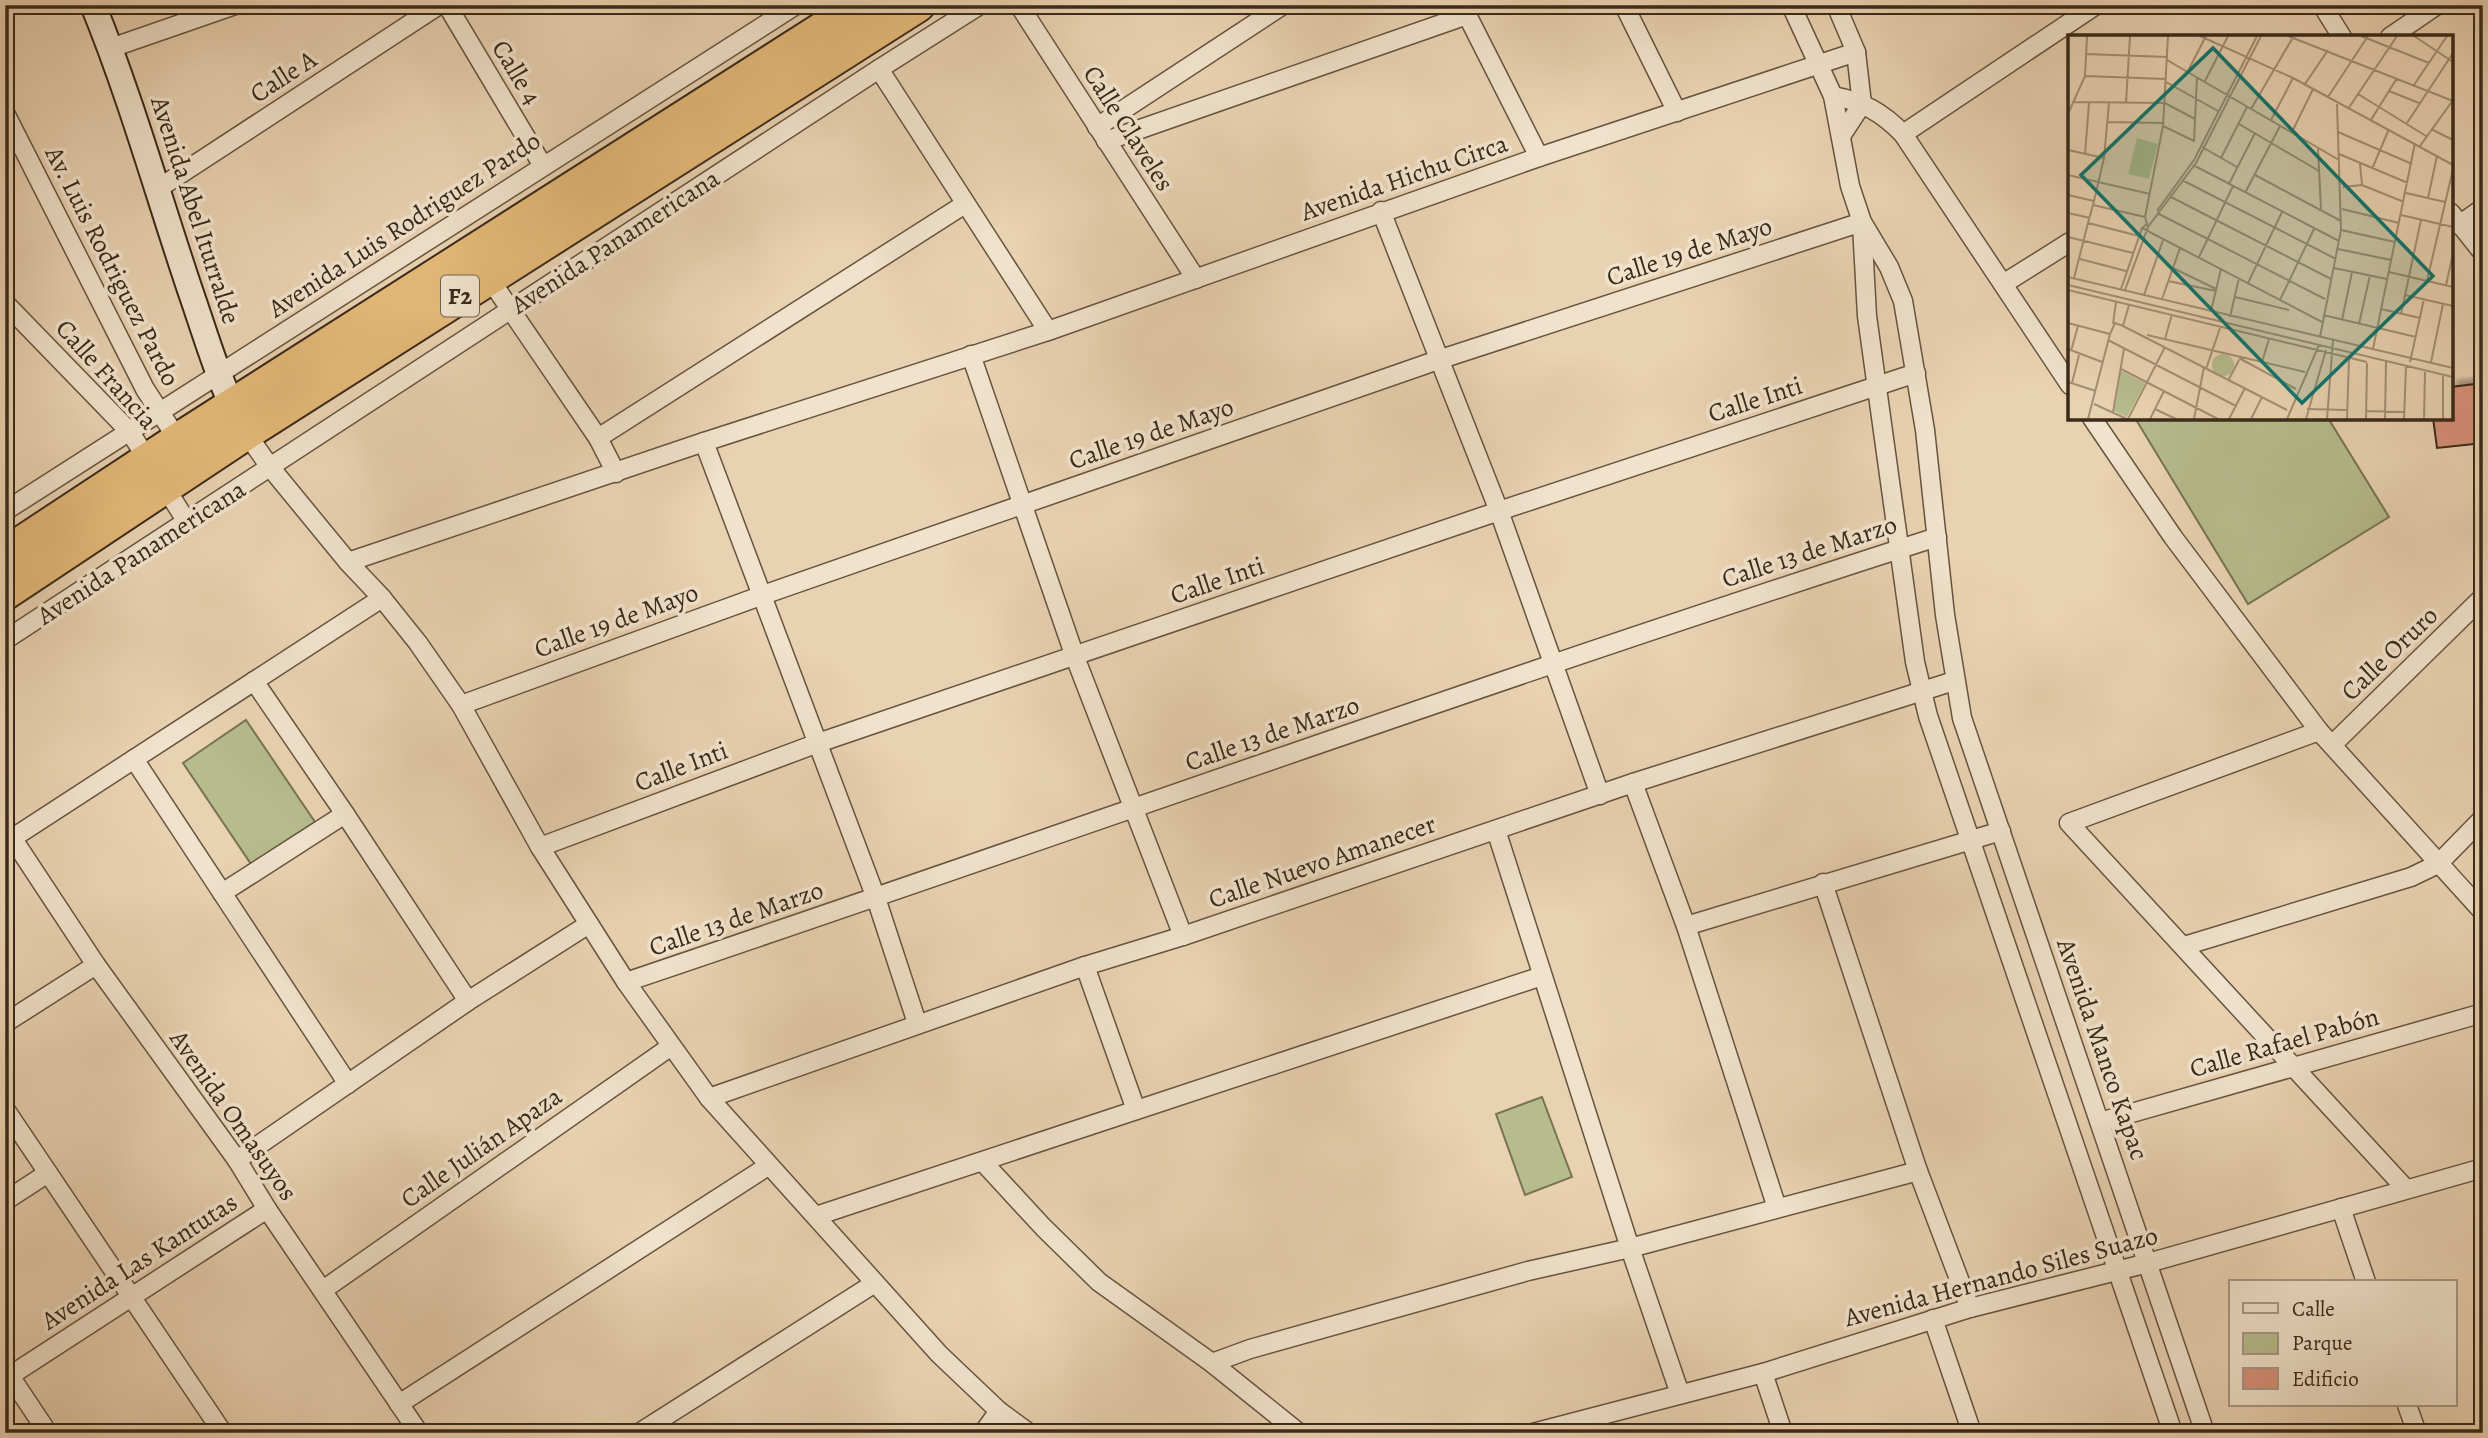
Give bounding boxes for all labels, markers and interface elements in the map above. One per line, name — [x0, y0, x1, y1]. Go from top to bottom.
street label: Calle 4 — [484, 33, 550, 111]
inset map — [2068, 35, 2453, 420]
street label: Calle A — [243, 41, 324, 111]
street label: Calle Claveles — [1075, 59, 1182, 198]
street label: Avenida Abel Iturralde — [142, 91, 249, 328]
street label: Avenida Luis Rodriguez Pardo — [260, 123, 547, 326]
street label: Avenida Hichu Circa — [1295, 126, 1512, 230]
street label: Av. Luis Rodriguez Pardo — [36, 139, 188, 392]
street label: Avenida Panamericana — [503, 161, 726, 323]
street label: Calle 19 de Mayo — [1602, 208, 1776, 295]
road number: F2 — [441, 276, 479, 316]
street label: Calle Francia — [48, 312, 166, 437]
street label: Calle Inti — [1704, 368, 1807, 431]
street label: Calle 19 de Mayo — [1064, 389, 1238, 478]
street label: Avenida Panamericana — [29, 472, 252, 634]
street label: Calle 13 de Marzo — [1717, 507, 1901, 596]
street label: Calle Inti — [1166, 548, 1269, 613]
street label: Calle 19 de Mayo — [529, 575, 703, 666]
street label: Calle Oruro — [2333, 598, 2446, 709]
street label: Calle 13 de Marzo — [1180, 687, 1364, 780]
street label: Calle Inti — [630, 733, 733, 800]
street label: Calle Nuevo Amanecer — [1204, 806, 1440, 917]
street label: Calle 13 de Marzo — [644, 872, 828, 965]
street label: Avenida Manco Kapac — [2048, 933, 2157, 1165]
street label: Calle Rafael Pabón — [2185, 999, 2383, 1086]
street label: Avenida Omasuyos — [161, 1022, 306, 1208]
street label: Calle Julián Apaza — [394, 1079, 569, 1216]
street label: Avenida Las Kantutas — [34, 1185, 244, 1339]
street label: Avenida Hernando Siles Suazo — [1840, 1218, 2162, 1335]
legend — [2229, 1280, 2456, 1406]
text: Calle — [2292, 1295, 2335, 1323]
text: Parque — [2292, 1329, 2352, 1357]
text: Edificio — [2292, 1365, 2359, 1393]

